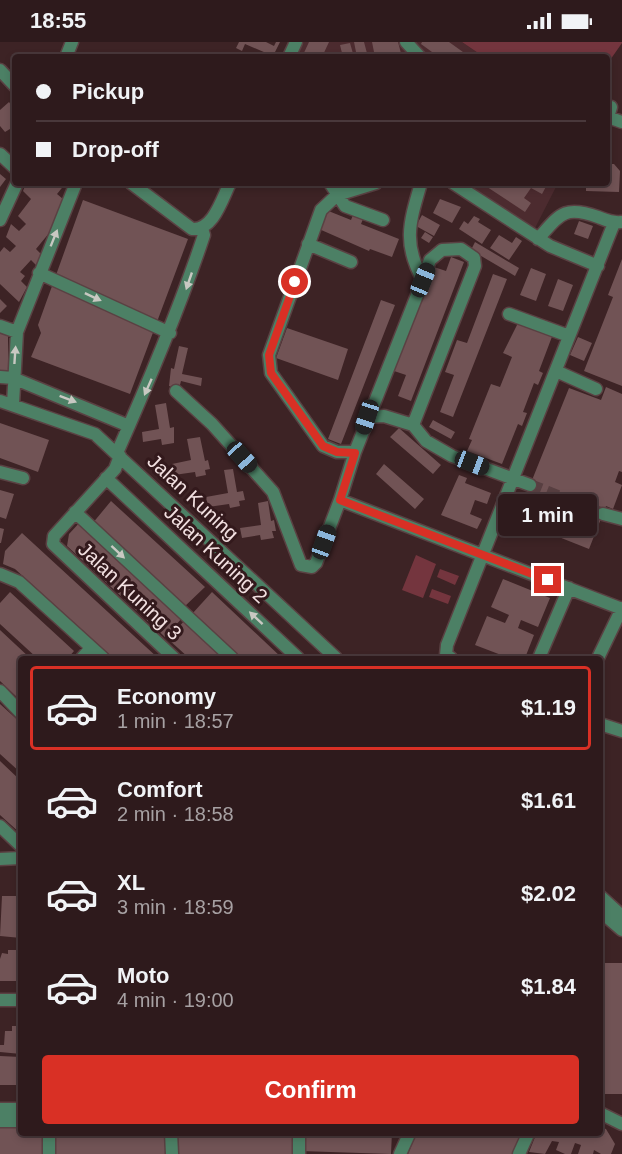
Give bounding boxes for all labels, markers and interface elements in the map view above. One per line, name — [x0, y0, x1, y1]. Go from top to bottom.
text: 18:55 — [30, 8, 86, 33]
text: Pickup — [72, 79, 144, 104]
text: Drop-off — [72, 137, 159, 162]
one-way arrow — [49, 229, 59, 247]
car — [408, 260, 438, 300]
route start — [281, 268, 308, 295]
one-way arrow — [184, 272, 193, 290]
one-way arrow — [84, 293, 101, 302]
one-way arrow — [10, 345, 20, 364]
one-way arrow — [143, 378, 152, 395]
one-way arrow — [59, 395, 77, 404]
car — [353, 397, 381, 437]
car — [223, 438, 261, 476]
car — [452, 448, 492, 478]
street label: Jalan Kuning — [143, 450, 243, 544]
callout: 1 min — [498, 493, 598, 535]
street label: Jalan Kuning 2 — [160, 501, 272, 607]
text: 1 min — [521, 504, 574, 526]
car — [309, 522, 339, 562]
street label: Jalan Kuning 3 — [74, 538, 186, 644]
one-way arrow — [111, 545, 126, 559]
route end — [534, 566, 561, 593]
one-way arrow — [249, 612, 263, 626]
icon: car — [45, 681, 99, 735]
text: Economy — [117, 684, 216, 709]
text: $1.19 — [521, 695, 576, 720]
text: 1 min · 18:57 — [117, 710, 234, 732]
icon: car — [45, 774, 99, 828]
text: Comfort — [117, 777, 203, 802]
text: $1.61 — [521, 788, 576, 813]
text: 2 min · 18:58 — [117, 803, 234, 825]
icon: car — [45, 867, 99, 921]
text: XL — [117, 870, 145, 895]
text: $2.02 — [521, 881, 576, 906]
text: 3 min · 18:59 — [117, 896, 234, 918]
icon: car — [45, 960, 99, 1014]
text: Moto — [117, 963, 170, 988]
text: $1.84 — [521, 974, 576, 999]
text: 4 min · 19:00 — [117, 989, 234, 1011]
button: Confirm — [42, 1055, 579, 1124]

